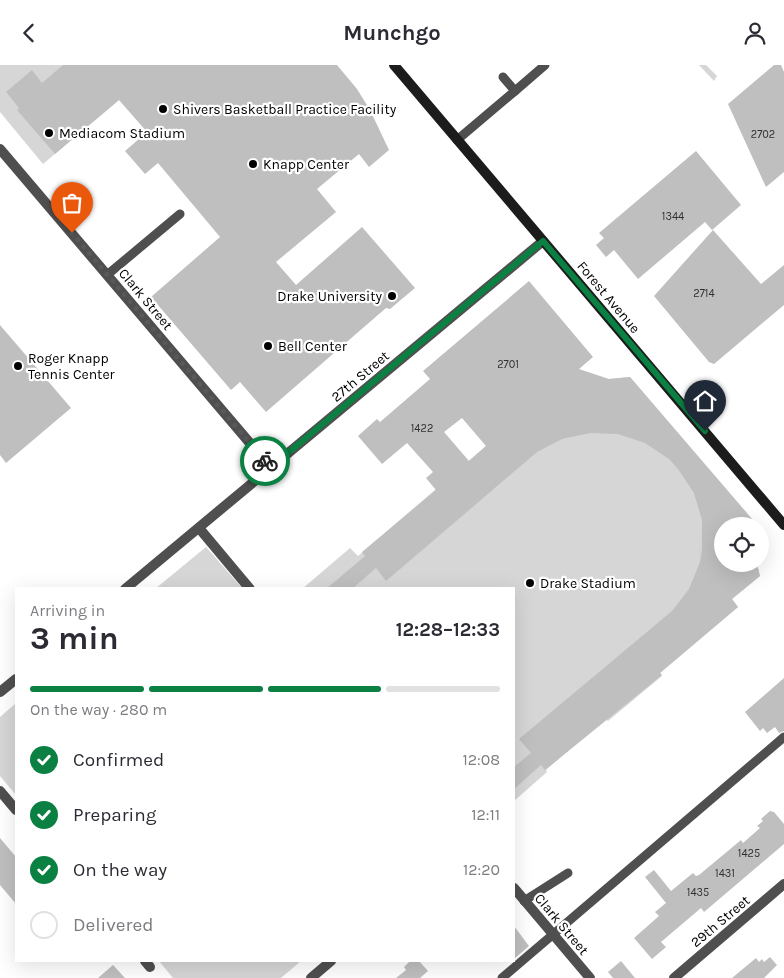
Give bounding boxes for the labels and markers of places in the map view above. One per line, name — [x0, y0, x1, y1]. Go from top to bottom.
place label: Shivers Basketball Practice Facility — [173, 101, 397, 118]
marker: Shivers Basketball Practice Facility — [157, 103, 169, 115]
place label: Mediacom Stadium — [59, 125, 185, 142]
marker: Mediacom Stadium — [43, 127, 55, 139]
place label: Knapp Center — [263, 156, 350, 173]
marker: Knapp Center — [247, 158, 259, 170]
pin — [51, 182, 93, 233]
place label: Drake University — [277, 288, 382, 305]
marker: Drake University — [386, 290, 398, 302]
place label: Bell Center — [278, 338, 348, 355]
marker: Bell Center — [262, 340, 274, 352]
place label: Roger Knapp Tennis Center — [28, 350, 116, 383]
marker: Roger Knapp Tennis Center — [12, 360, 24, 372]
pin — [684, 380, 726, 431]
place label: Drake Stadium — [540, 575, 636, 592]
marker: Drake Stadium — [524, 577, 536, 589]

